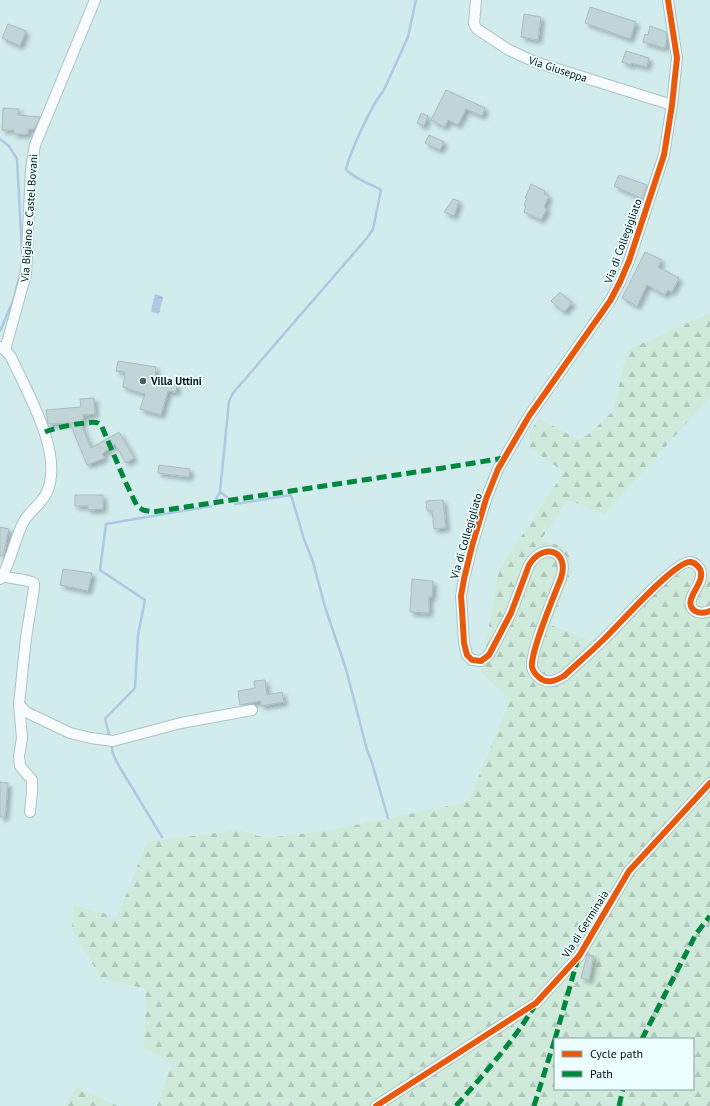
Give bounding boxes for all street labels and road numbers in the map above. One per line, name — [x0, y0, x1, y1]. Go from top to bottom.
street label: Via Giuseppa — [526, 53, 589, 85]
street label: Via Bigiano e Castel Bovani — [17, 154, 40, 283]
street label: Via di Collegigliato — [601, 197, 645, 286]
street label: Via di Collegigliato — [447, 491, 485, 582]
street label: Via di Germinaia — [558, 888, 611, 961]

